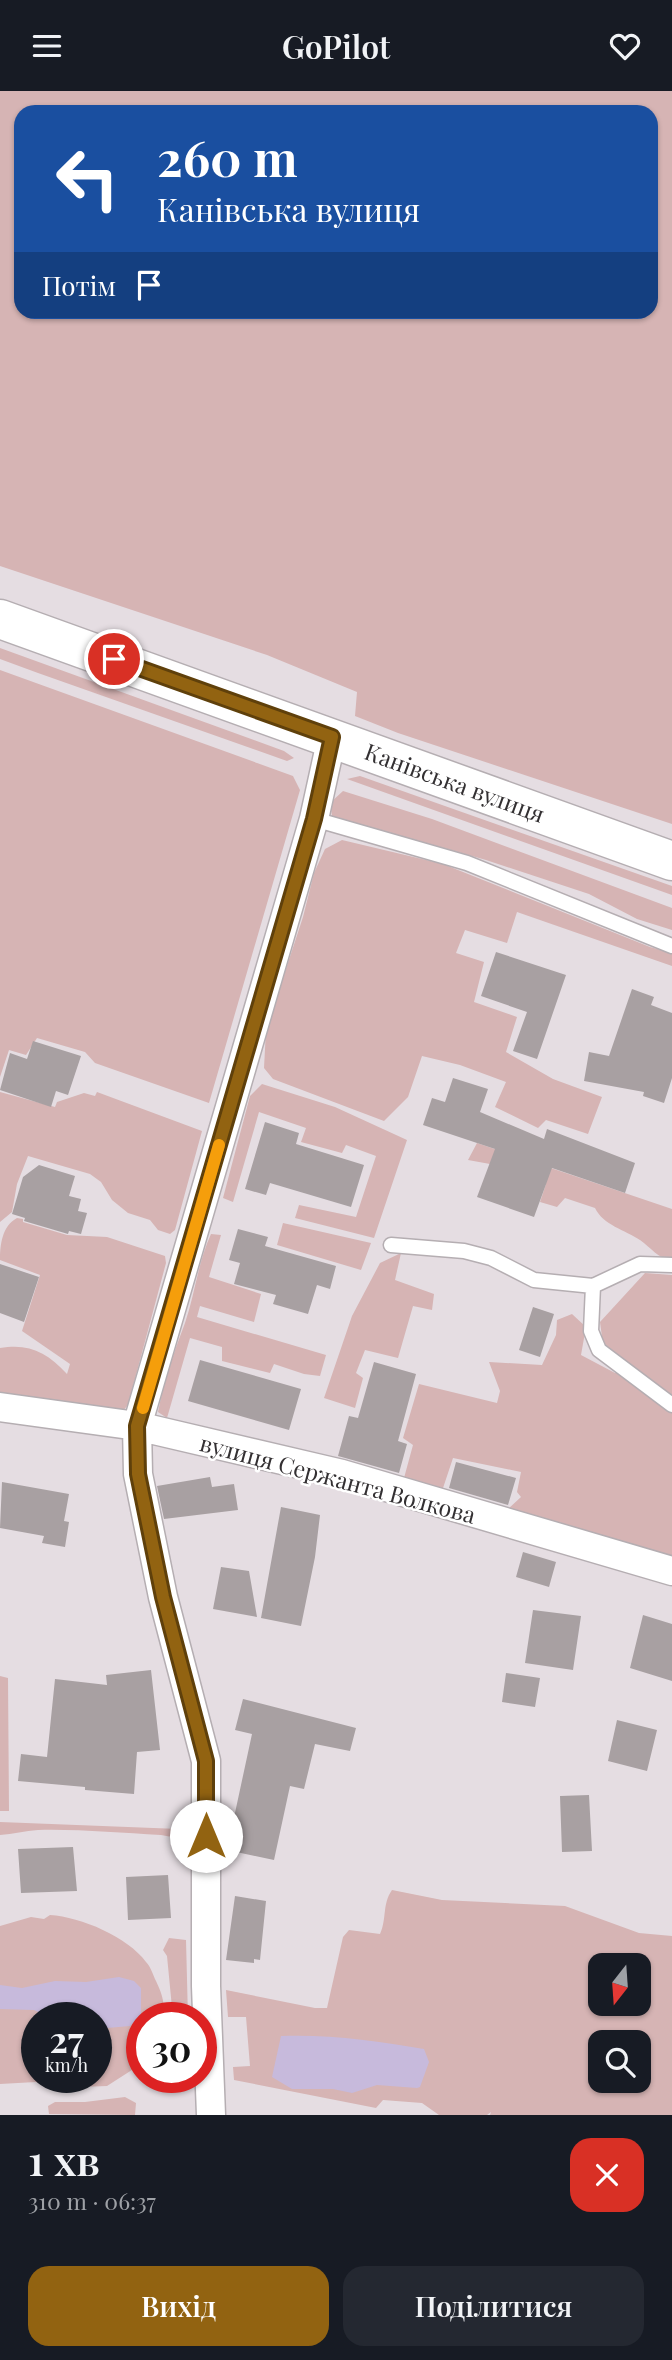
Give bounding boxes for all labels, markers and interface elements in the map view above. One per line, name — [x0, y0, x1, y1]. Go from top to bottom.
text: GoPilot — [282, 24, 390, 67]
icon: menu — [28, 27, 66, 65]
icon: heart — [606, 27, 644, 65]
text: 260 m — [157, 124, 297, 189]
icon: left — [42, 133, 133, 224]
text: Канівська вулиця — [157, 187, 420, 230]
icon: arrive — [130, 266, 168, 304]
text: Потім — [42, 268, 116, 303]
pin — [84, 629, 144, 689]
icon: arrive — [95, 640, 133, 678]
street label: Канівська вулиця — [361, 735, 549, 829]
street label: вулиця Сержанта Волкова — [197, 1426, 480, 1530]
position arrow — [169, 1799, 243, 1873]
north arrow — [588, 1953, 651, 2016]
map controls — [588, 1953, 651, 2093]
speed limit sign: 30 — [126, 2002, 217, 2093]
text: 27 — [49, 2015, 84, 2062]
button: search — [588, 2030, 651, 2093]
text: km/h — [45, 2053, 88, 2077]
text: 1 хв — [28, 2131, 100, 2187]
button: close — [570, 2138, 644, 2212]
text: 310 m · 06:37 — [28, 2185, 156, 2216]
button: Вихід — [28, 2266, 329, 2346]
button: Поділитися — [343, 2266, 644, 2346]

